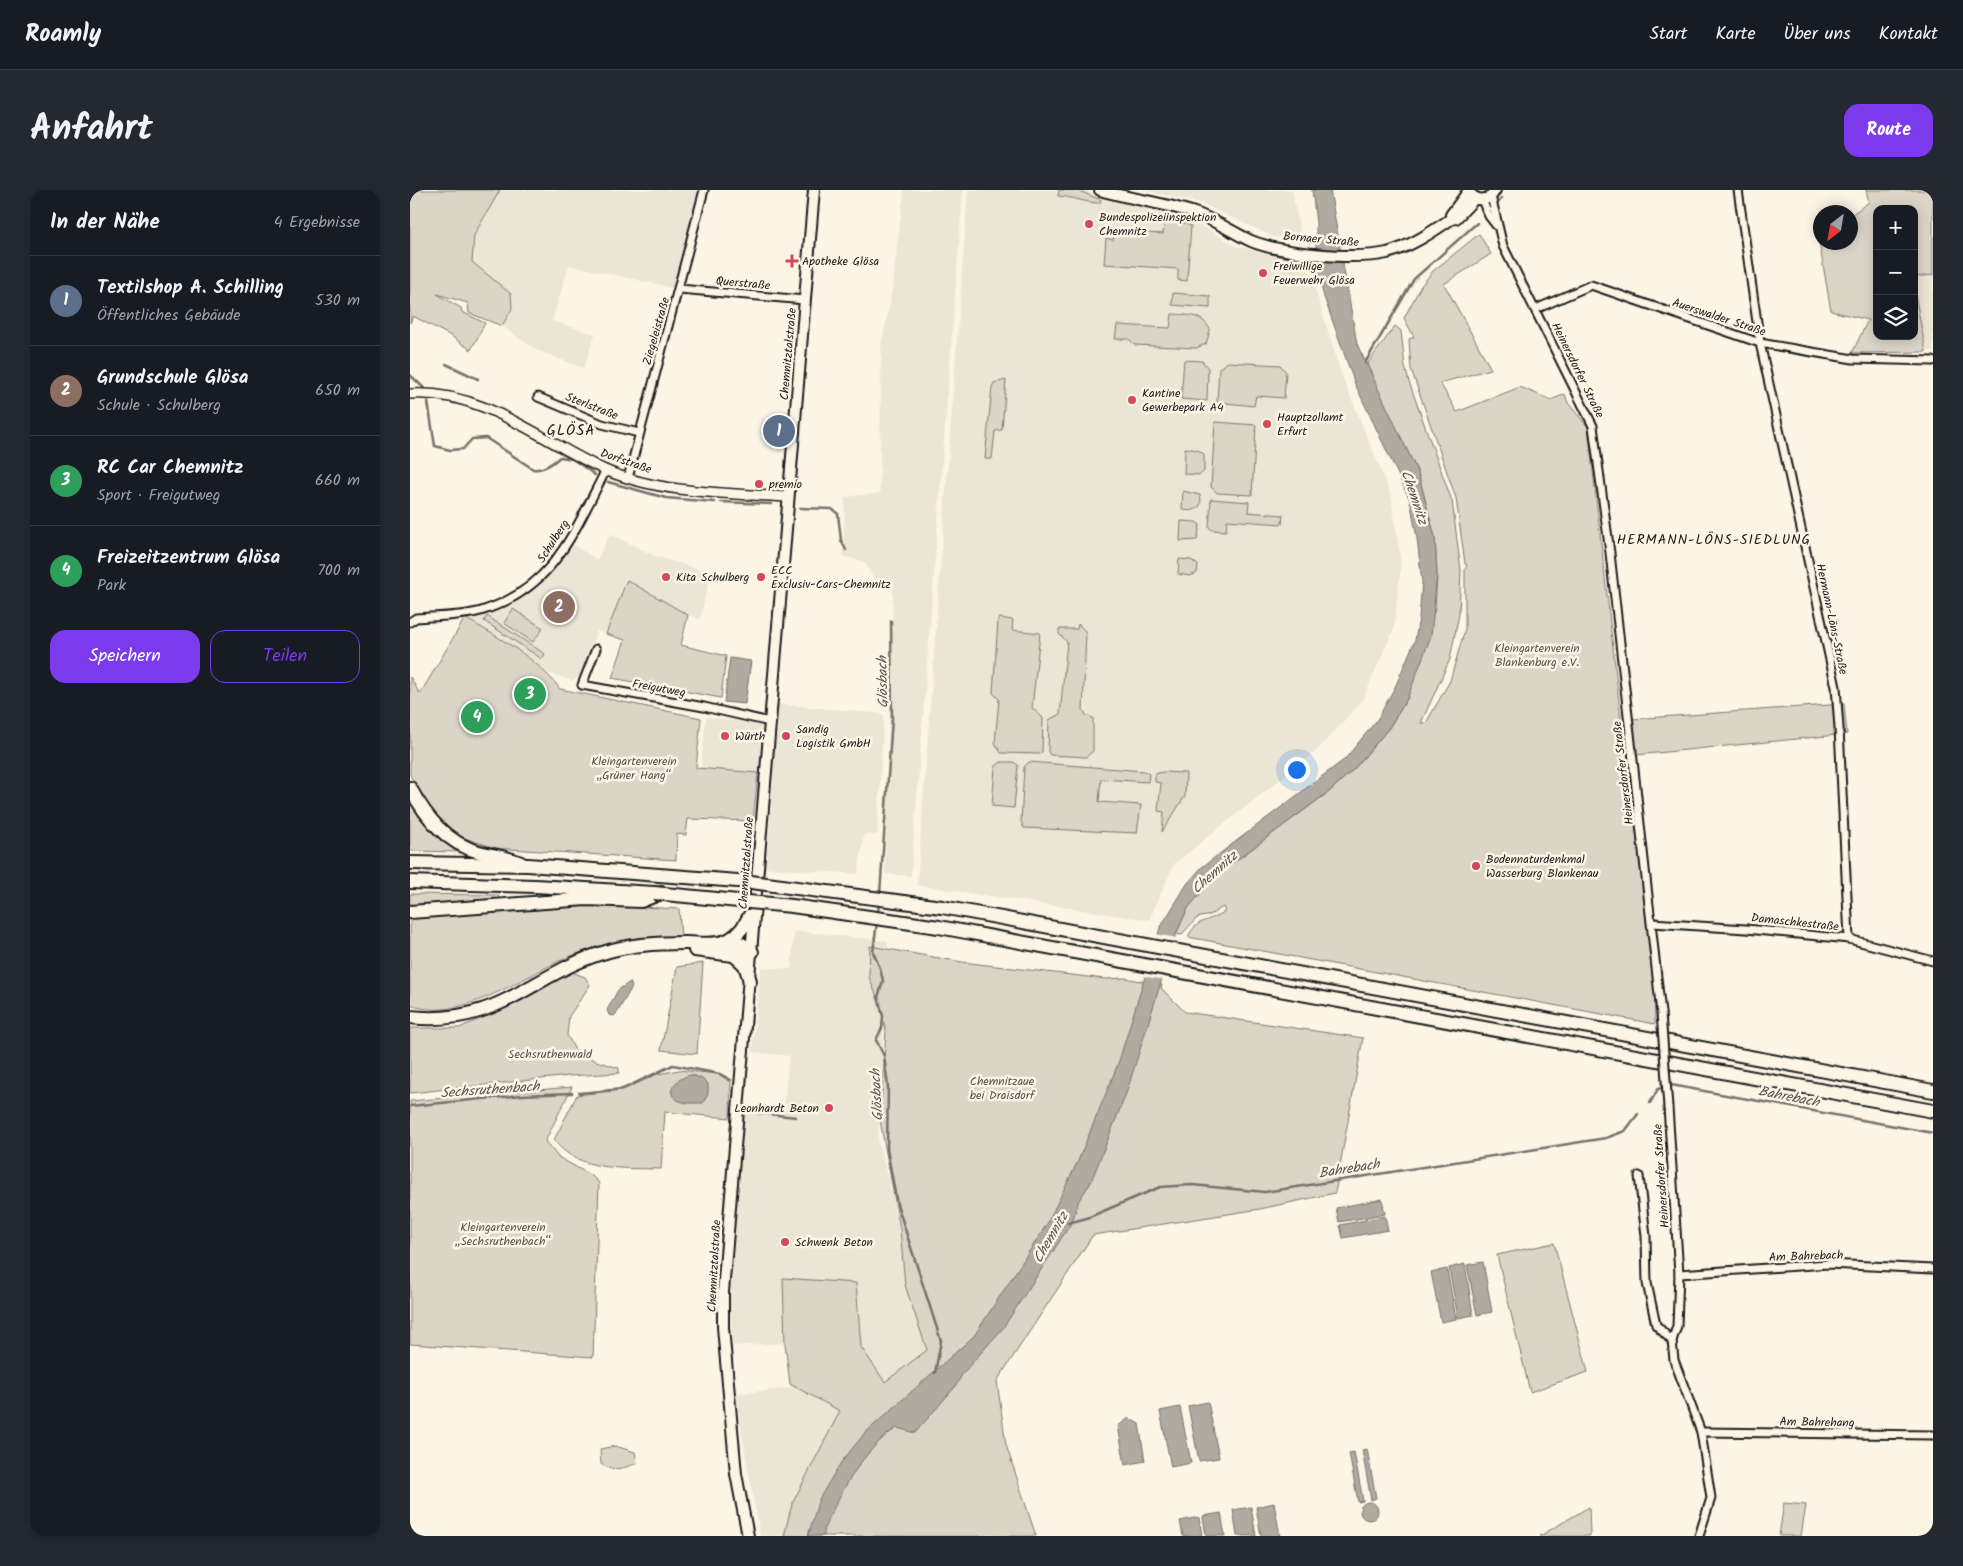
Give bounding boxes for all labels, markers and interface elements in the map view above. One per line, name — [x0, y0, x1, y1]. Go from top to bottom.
text: Roamly — [25, 15, 101, 54]
text: Start — [1649, 20, 1687, 49]
text: Karte — [1715, 20, 1755, 49]
text: Über uns — [1783, 20, 1851, 49]
text: Kontakt — [1879, 20, 1938, 49]
text: Anfahrt — [30, 102, 153, 158]
button: Route — [1844, 104, 1933, 157]
north arrow — [1813, 205, 1858, 250]
map controls — [1873, 205, 1918, 340]
button: + — [1873, 205, 1918, 250]
text: In der Nähe — [50, 206, 160, 239]
place label: Bundespolizeiinspektion Chemnitz — [1099, 208, 1216, 241]
text: 4 Ergebnisse — [274, 210, 360, 235]
marker: Bundespolizeiinspektion Chemnitz — [1083, 218, 1095, 230]
street label: Bornaer Straße — [1282, 227, 1360, 252]
button: − — [1873, 250, 1918, 295]
place label: Apotheke Glösa — [802, 252, 880, 271]
marker: Apotheke Glösa — [786, 255, 798, 267]
place label: Freiwillige Feuerwehr Glösa — [1273, 257, 1355, 290]
marker: Freiwillige Feuerwehr Glösa — [1257, 267, 1269, 279]
street label: Querstraße — [715, 272, 772, 295]
text: Textilshop A. Schilling — [97, 273, 284, 303]
text: 1 — [64, 288, 68, 313]
text: 530 m — [315, 288, 360, 313]
street label: Auerswalder Straße — [1670, 293, 1769, 342]
street label: Ziegeleistraße — [638, 294, 675, 367]
button: layers — [1873, 295, 1918, 340]
text: Öffentliches Gebäude — [97, 303, 240, 328]
street label: Chemnitztalstraße — [775, 306, 802, 401]
street label: Heinersdorfer Straße — [1546, 319, 1609, 422]
text: Grundschule Glösa — [97, 363, 249, 393]
text: 2 — [61, 378, 71, 403]
text: 650 m — [315, 378, 360, 403]
place label: Kantine Gewerbepark A4 — [1142, 384, 1224, 417]
street label: Sterlstraße — [563, 388, 622, 425]
text: Schule · Schulberg — [97, 393, 221, 418]
marker: Kantine Gewerbepark A4 — [1126, 394, 1138, 406]
place label: Hauptzollamt Erfurt — [1277, 408, 1344, 441]
pin: 1 — [763, 412, 795, 450]
marker: Hauptzollamt Erfurt — [1261, 418, 1273, 430]
district label: GLÖSA — [547, 419, 595, 443]
street label: Dorfstraße — [597, 444, 655, 479]
text: RC Car Chemnitz — [97, 453, 243, 483]
water label: Chemnitz — [1395, 467, 1434, 529]
text: 3 — [62, 468, 70, 493]
text: 660 m — [315, 468, 360, 493]
place label: premio — [768, 475, 802, 494]
marker: premio — [753, 478, 765, 490]
text: Sport · Freigutweg — [97, 483, 220, 508]
street label: Schulberg — [532, 516, 575, 567]
district label: HERMANN-LÖNS-SIEDLUNG — [1617, 529, 1811, 551]
text: Freizeitzentrum Glösa — [97, 543, 280, 573]
text: 4 — [62, 558, 70, 583]
text: 700 m — [317, 558, 360, 583]
place label: ECC Exclusiv-Cars-Chemnitz — [771, 561, 891, 594]
street label: Hermann-Löns-Straße — [1810, 562, 1853, 677]
place label: Kita Schulberg — [676, 568, 750, 587]
marker: Kita Schulberg — [660, 571, 672, 583]
marker: ECC Exclusiv-Cars-Chemnitz — [755, 571, 767, 583]
text: Park — [97, 573, 126, 598]
pin: 2 — [543, 588, 575, 626]
button: Speichern — [50, 630, 200, 683]
button: Teilen — [210, 630, 360, 683]
park label: Kleingartenverein Blankenburg e.V. — [1494, 639, 1580, 672]
water label: Glösbach — [872, 654, 894, 708]
street label: Freigutweg — [631, 674, 687, 703]
pin: 3 — [514, 675, 546, 713]
pin: 4 — [461, 698, 493, 736]
street label: Heinersdorfer Straße — [1608, 719, 1639, 826]
place label: Sandig Logistik GmbH — [796, 720, 871, 753]
place label: Würth — [735, 727, 765, 746]
marker: Würth — [719, 730, 731, 742]
marker: Sandig Logistik GmbH — [780, 730, 792, 742]
park label: Kleingartenverein „Grüner Hang“ — [591, 752, 677, 785]
your location — [1284, 757, 1310, 783]
street label: Chemnitztalstraße — [734, 816, 759, 910]
water label: Chemnitz — [1187, 845, 1244, 900]
place label: Bodennaturdenkmal Wasserburg Blankenau — [1486, 850, 1599, 883]
marker: Bodennaturdenkmal Wasserburg Blankenau — [1470, 860, 1482, 872]
street label: Damaschkestraße — [1750, 908, 1840, 937]
park label: Sechsruthenwald — [508, 1045, 593, 1064]
water label: Glösbach — [865, 1067, 889, 1121]
park label: Chemnitzaue bei Draisdorf — [970, 1072, 1036, 1105]
water label: Sechsruthenbach — [440, 1075, 542, 1104]
water label: Bahrebach — [1756, 1080, 1823, 1114]
place label: Leonhardt Beton — [734, 1099, 819, 1118]
marker: Leonhardt Beton — [823, 1102, 835, 1114]
street label: Heinersdorfer Straße — [1648, 1123, 1675, 1229]
water label: Bahrebach — [1317, 1153, 1383, 1185]
water label: Chemnitz — [1027, 1206, 1075, 1267]
park label: Kleingartenverein „Sechsruthenbach“ — [455, 1218, 551, 1251]
street label: Chemnitztalstraße — [703, 1219, 726, 1313]
place label: Schwenk Beton — [795, 1233, 873, 1252]
marker: Schwenk Beton — [779, 1236, 791, 1248]
street label: Am Bahrebach — [1768, 1246, 1844, 1267]
street label: Am Bahrehang — [1779, 1412, 1855, 1433]

